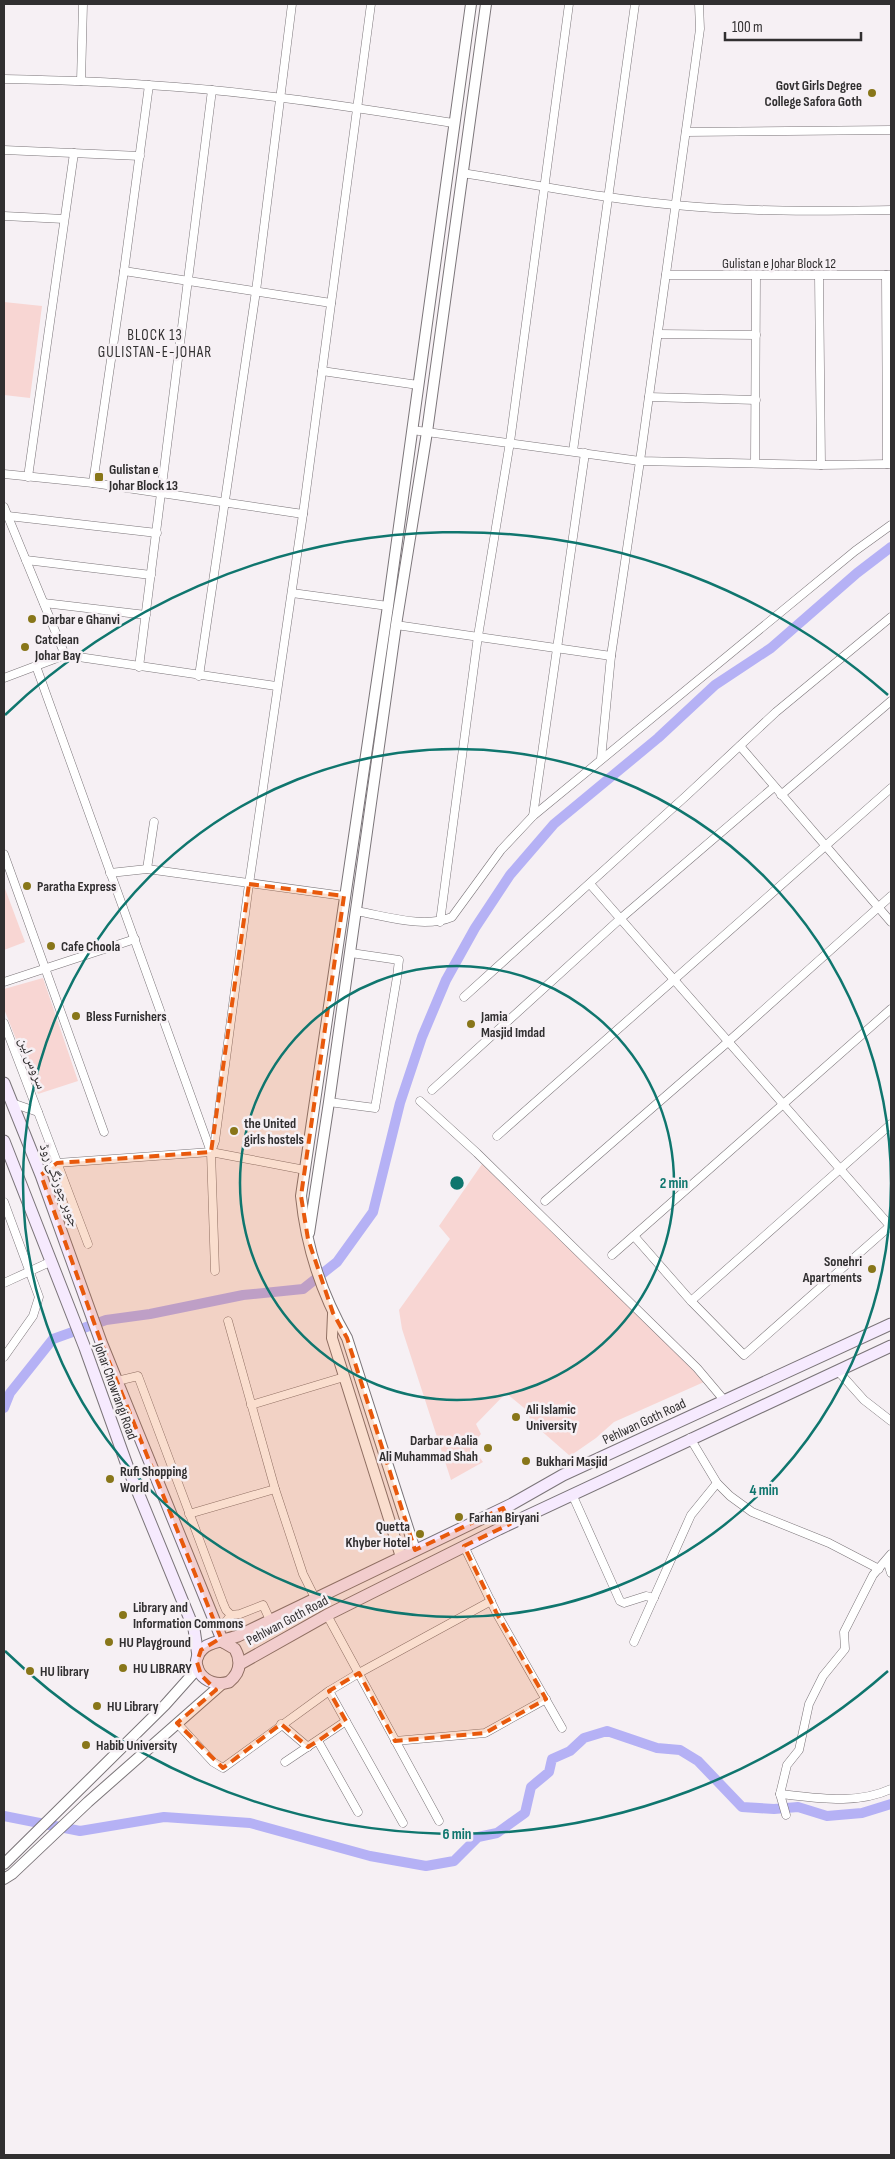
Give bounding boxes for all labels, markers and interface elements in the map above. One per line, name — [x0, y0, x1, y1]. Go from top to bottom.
scale bar — [725, 10, 861, 42]
text: 100 m — [732, 18, 763, 37]
place label: Govt Girls Degree College Safora Goth — [765, 77, 862, 110]
marker: Govt Girls Degree College Safora Goth — [866, 87, 878, 99]
street label: Gulistan e Johar Block 12 — [722, 255, 836, 272]
district label: BLOCK 13 GULISTAN-E-JOHAR — [98, 326, 212, 362]
place label: Gulistan e Johar Block 13 — [108, 461, 178, 494]
marker: Gulistan e Johar Block 13 — [93, 471, 105, 483]
place label: Darbar e Ghanvi — [42, 611, 120, 628]
marker: Darbar e Ghanvi — [26, 613, 38, 625]
place label: Catclean Johar Bay — [34, 631, 81, 664]
marker: Catclean Johar Bay — [19, 641, 31, 653]
place label: Paratha Express — [37, 878, 116, 895]
marker: Paratha Express — [21, 880, 33, 892]
place label: Cafe Choola — [61, 938, 121, 955]
marker: Cafe Choola — [45, 940, 57, 952]
place label: Bless Furnishers — [86, 1008, 167, 1025]
place label: Jamia Masjid Imdad — [480, 1008, 545, 1041]
marker: Bless Furnishers — [70, 1010, 82, 1022]
marker: Jamia Masjid Imdad — [465, 1018, 477, 1030]
street label: سروس لین — [15, 1035, 50, 1091]
place label: the United girls hostels — [244, 1115, 304, 1148]
marker: the United girls hostels — [228, 1125, 240, 1137]
street label: جوہر چورنگی روڈ — [36, 1141, 83, 1229]
centre of rings — [448, 1174, 466, 1192]
text: 2 min — [660, 1174, 688, 1193]
place label: Sonehri Apartments — [802, 1253, 862, 1286]
marker: Sonehri Apartments — [866, 1263, 878, 1275]
street label: Johar Chowrangi Road — [90, 1340, 141, 1442]
street label: Pehlwan Goth Road — [600, 1395, 689, 1448]
place label: Ali Islamic University — [525, 1401, 577, 1434]
marker: Ali Islamic University — [510, 1411, 522, 1423]
place label: Darbar e Aalia Ali Muhammad Shah — [378, 1432, 478, 1465]
marker: Darbar e Aalia Ali Muhammad Shah — [482, 1442, 494, 1454]
place label: Bukhari Masjid — [536, 1453, 608, 1470]
marker: Bukhari Masjid — [520, 1455, 532, 1467]
place label: Rufi Shopping World — [120, 1463, 187, 1496]
marker: Rufi Shopping World — [104, 1473, 116, 1485]
text: 4 min — [750, 1481, 778, 1500]
place label: Farhan Biryani — [469, 1509, 539, 1526]
marker: Farhan Biryani — [453, 1511, 465, 1523]
place label: Quetta Khyber Hotel — [346, 1518, 410, 1551]
marker: Quetta Khyber Hotel — [414, 1528, 426, 1540]
street label: Pehlwan Goth Road — [243, 1592, 331, 1649]
place label: Library and Information Commons — [133, 1599, 243, 1632]
marker: Library and Information Commons — [117, 1609, 129, 1621]
place label: HU Playground — [119, 1634, 191, 1651]
marker: HU Playground — [103, 1636, 115, 1648]
place label: HU LIBRARY — [133, 1660, 192, 1677]
marker: HU LIBRARY — [117, 1662, 129, 1674]
place label: HU library — [40, 1663, 89, 1680]
marker: HU library — [24, 1665, 36, 1677]
place label: HU Library — [107, 1698, 159, 1715]
marker: HU Library — [91, 1700, 103, 1712]
place label: Habib University — [96, 1737, 178, 1754]
marker: Habib University — [80, 1739, 92, 1751]
text: 6 min — [442, 1825, 472, 1844]

